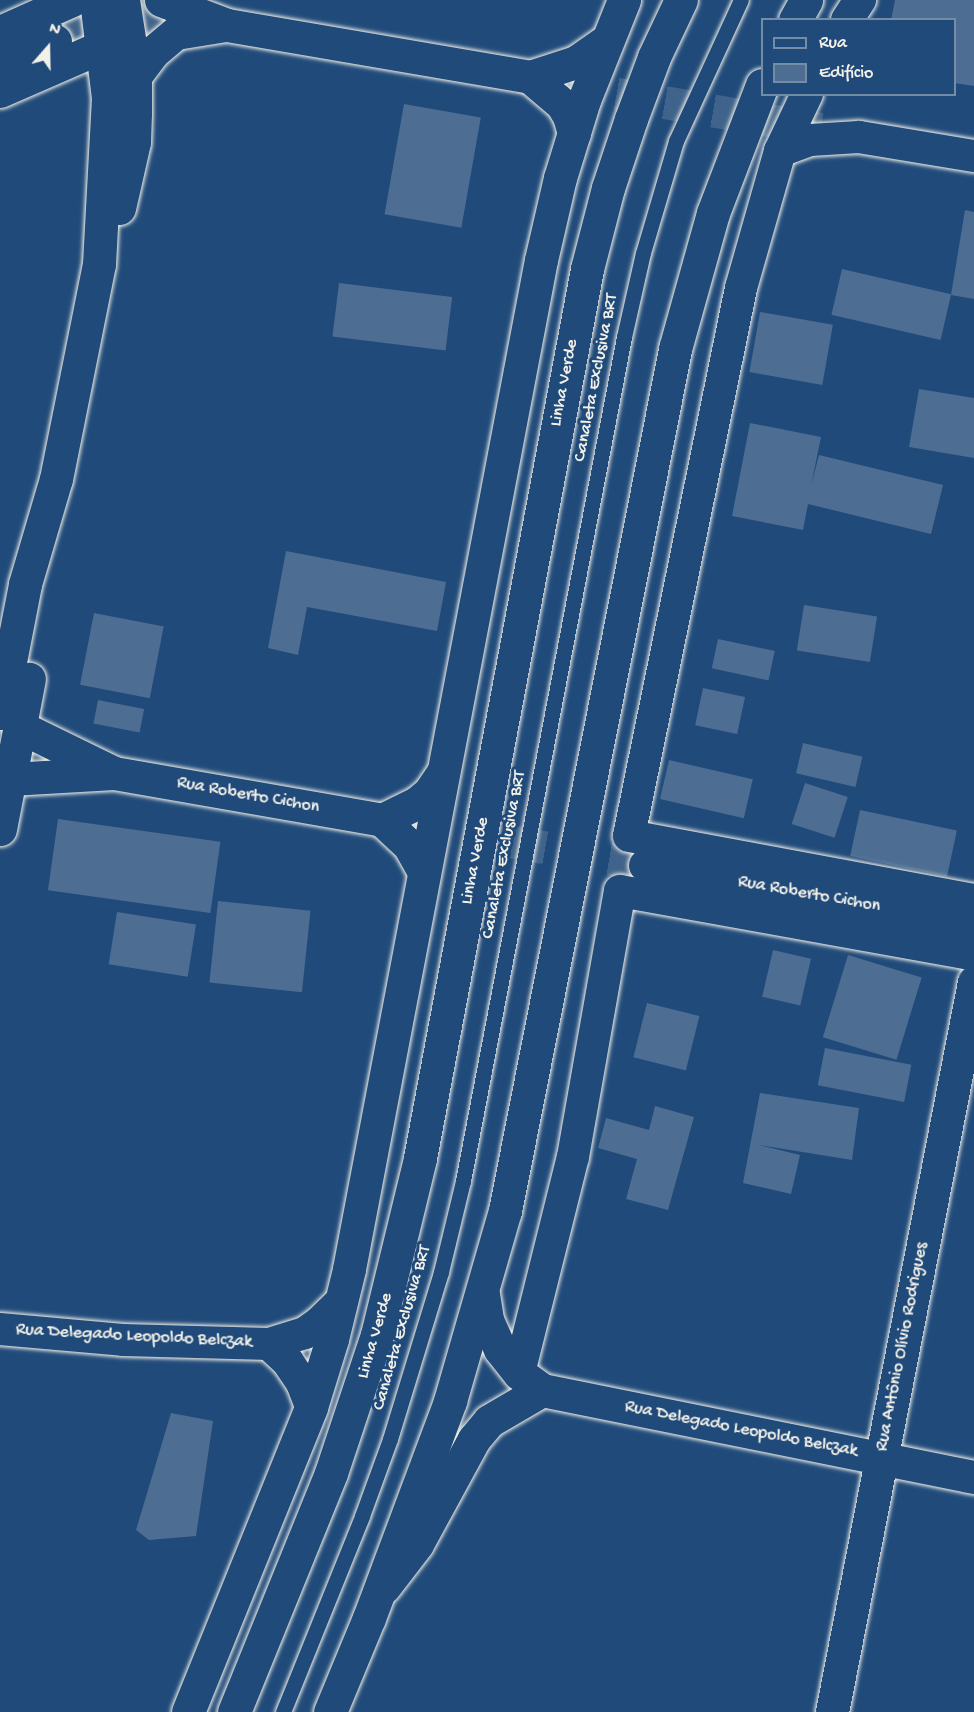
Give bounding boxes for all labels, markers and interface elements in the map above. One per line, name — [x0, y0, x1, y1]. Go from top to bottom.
north arrow — [18, 18, 78, 78]
legend — [761, 18, 956, 96]
text: N — [46, 20, 62, 41]
text: Rua — [819, 33, 847, 54]
text: Edifício — [819, 63, 873, 84]
street label: Canaleta Exclusiva BRT — [570, 292, 624, 464]
street label: Linha Verde — [546, 338, 584, 428]
street label: Canaleta Exclusiva BRT — [478, 769, 532, 941]
street label: Rua Roberto Cichon — [175, 773, 321, 819]
street label: Linha Verde — [457, 816, 495, 906]
street label: Rua Roberto Cichon — [736, 872, 882, 918]
street label: Rua Antônio Olívio Rodrigues — [872, 1241, 934, 1453]
street label: Canaleta Exclusiva BRT — [369, 1243, 437, 1413]
street label: Linha Verde — [353, 1290, 399, 1382]
street label: Rua Delegado Leopoldo Belczak — [15, 1320, 253, 1354]
street label: Rua Delegado Leopoldo Belczak — [623, 1397, 859, 1463]

